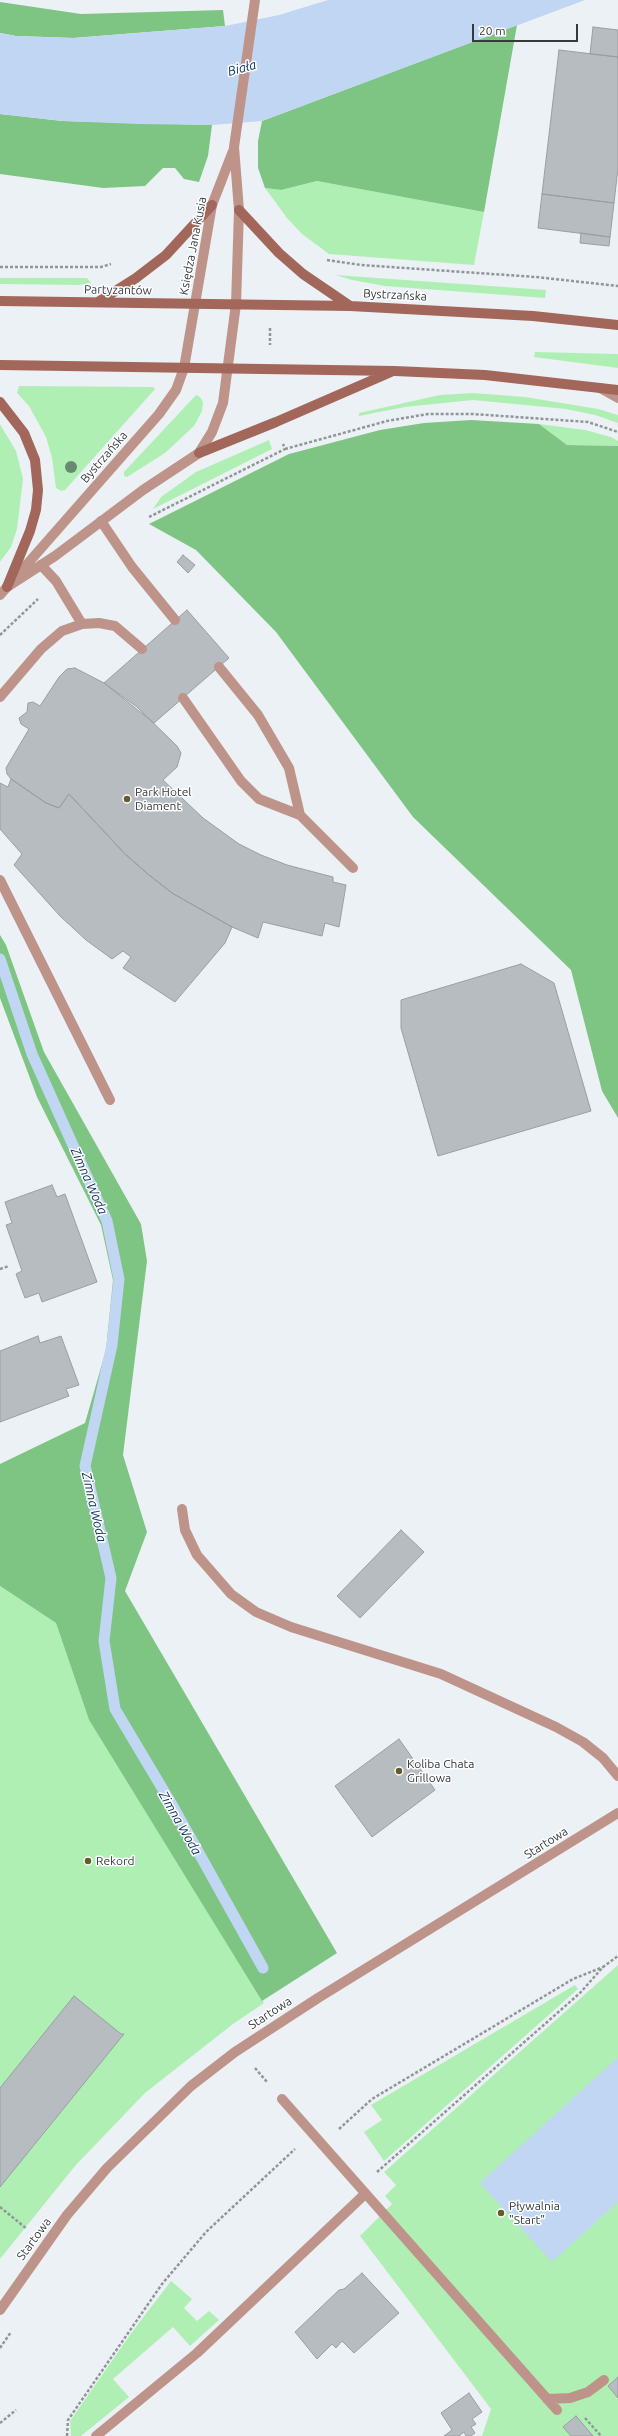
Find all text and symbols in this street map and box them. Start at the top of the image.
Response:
scale bar [474,16,580,42]
text: 20 m [479,24,506,37]
water label: Biała [226,57,258,79]
street label: Księdza Jana Kusia [176,196,210,296]
street label: Partyzantów [84,282,152,298]
street label: Bystrzańska [363,286,427,304]
street label: Bystrzańska [78,428,130,486]
place label: Park Hotel Diament [135,785,191,813]
marker: Park Hotel Diament [122,794,132,804]
water label: Zimna Woda [67,1145,111,1217]
water label: Zimna Woda [78,1470,110,1544]
place label: Koliba Chata Grillowa [407,1757,474,1785]
marker: Koliba Chata Grillowa [394,1766,404,1776]
water label: Zimna Woda [155,1788,205,1858]
street label: Startowa [521,1824,571,1862]
place label: Rekord [96,1854,134,1868]
marker: Rekord [83,1856,93,1866]
street label: Startowa [246,1994,294,2032]
place label: Pływalnia "Start" [509,2199,560,2227]
marker: Pływalnia "Start" [496,2208,506,2218]
street label: Startowa [14,2215,54,2263]

